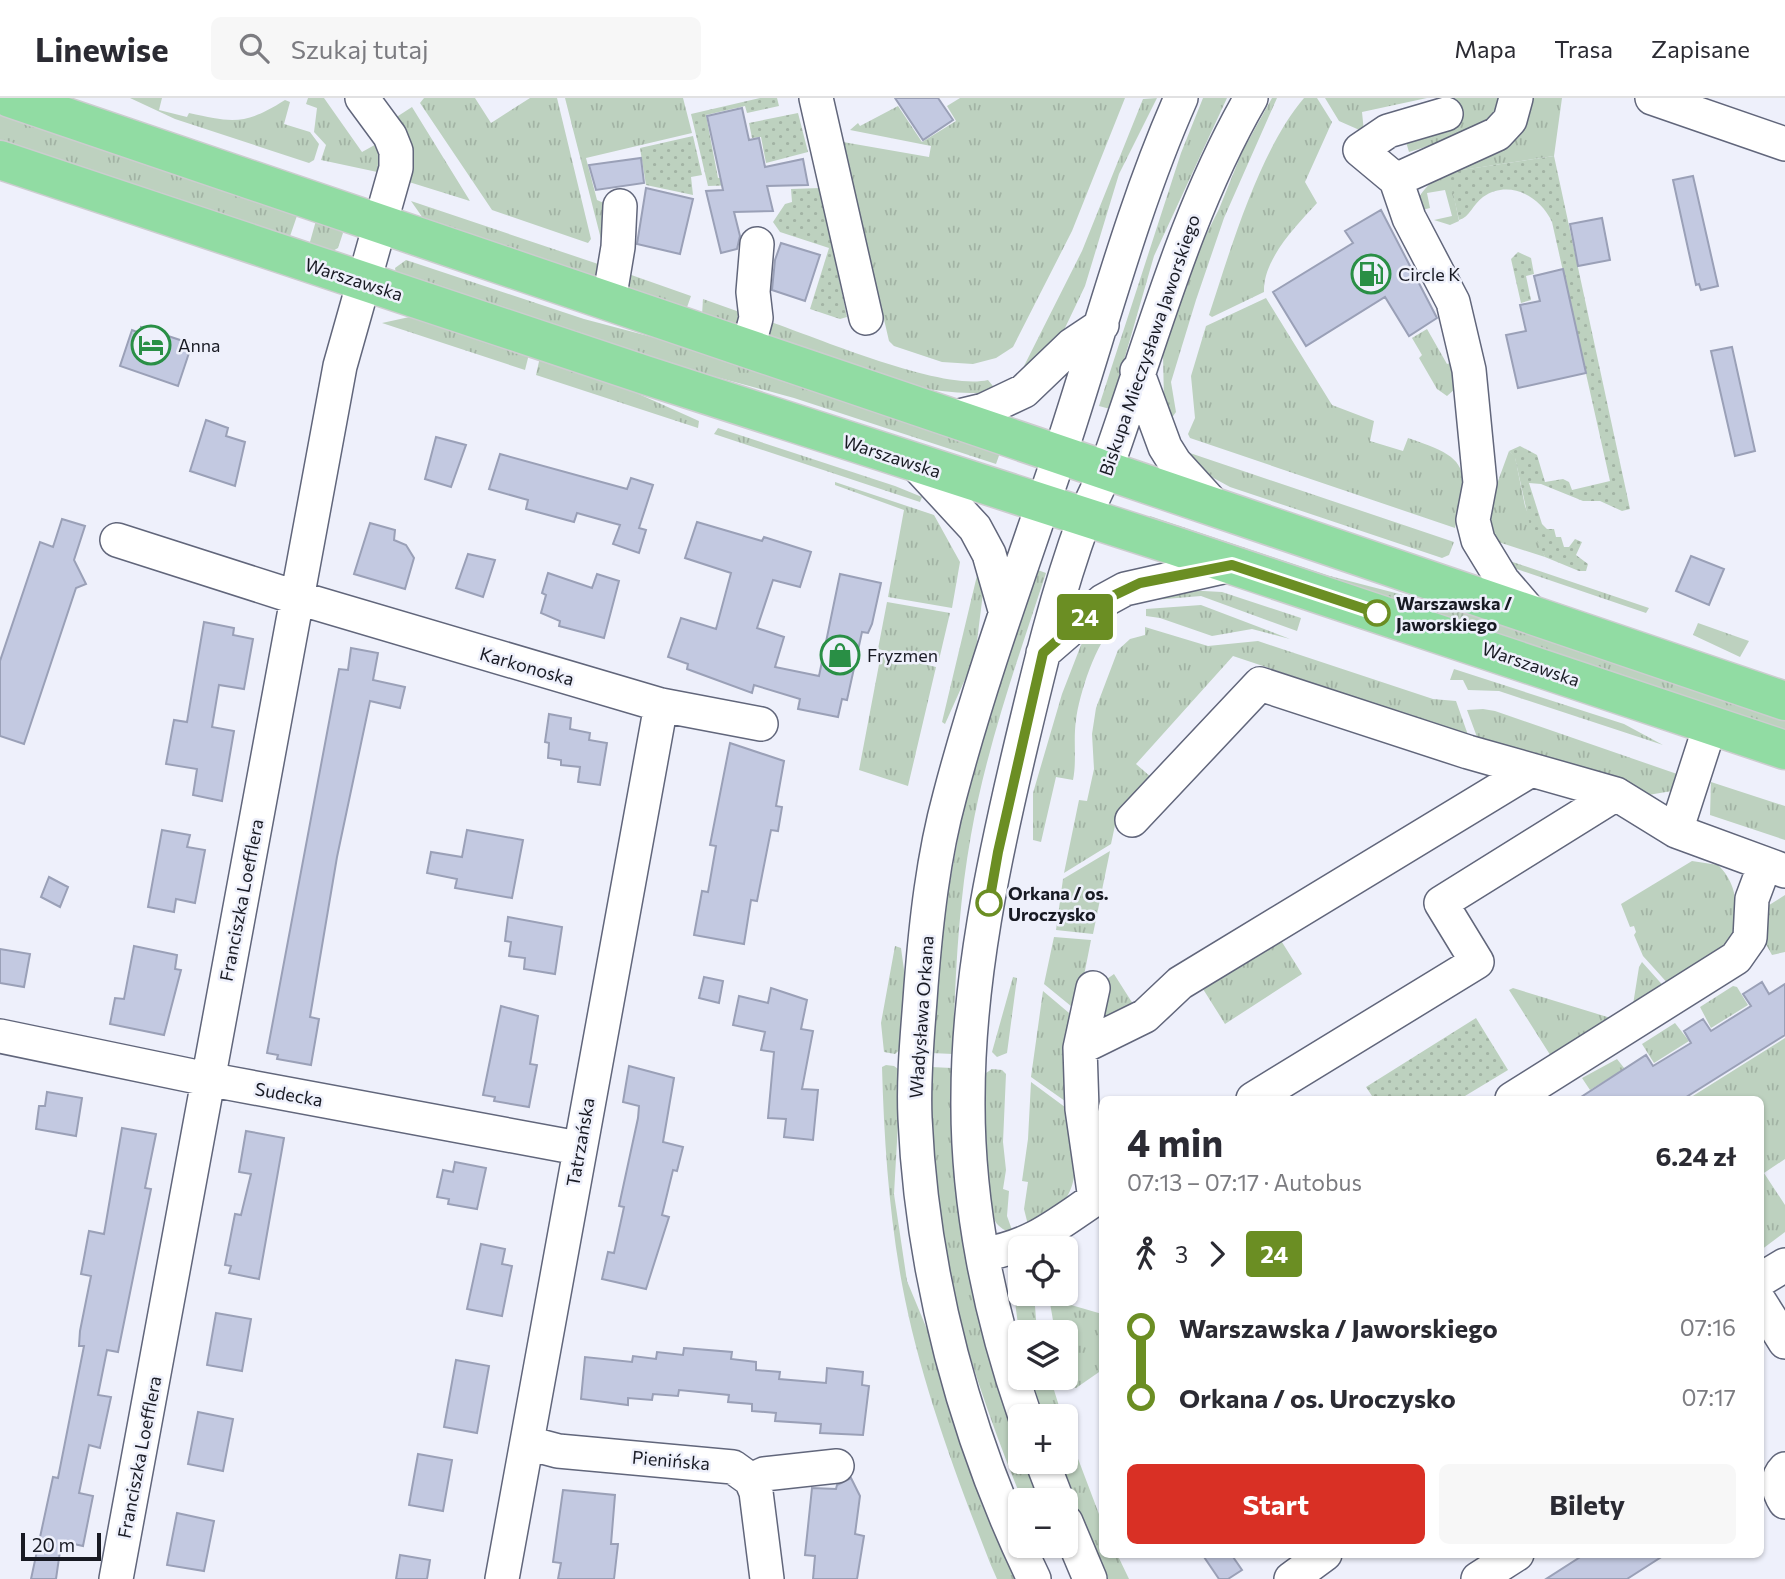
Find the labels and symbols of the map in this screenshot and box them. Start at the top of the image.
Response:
street label: Biskupa Mieczysława Jaworskiego [1094,212,1204,478]
street label: Warszawska [302,253,406,305]
fuel station icon: Circle K [1350,253,1392,295]
place label: Circle K [1398,263,1460,285]
hotel icon: Anna [130,324,172,366]
place label: Anna [178,334,220,356]
street label: Warszawska [840,430,944,482]
place label: Warszawska / Jaworskiego [1396,592,1512,635]
line badge: 24 [1054,594,1116,640]
marker: Warszawska / Jaworskiego [1364,600,1390,626]
shop icon: Fryzmen [819,634,861,676]
street label: Warszawska [1479,637,1583,691]
street label: Karkonoska [477,642,577,690]
place label: Fryzmen [867,644,938,666]
street label: Franciszka Loefflera [214,817,268,983]
place label: Orkana / os. Uroczysko [1008,882,1109,925]
marker: Orkana / os. Uroczysko [976,890,1002,916]
street label: Władysława Orkana [904,935,938,1099]
street label: Sudecka [253,1077,325,1111]
street label: Tatrzańska [561,1096,599,1188]
street label: Franciszka Loefflera [112,1374,166,1540]
street label: Pienińska [631,1446,711,1474]
scale bar [21,1530,102,1562]

